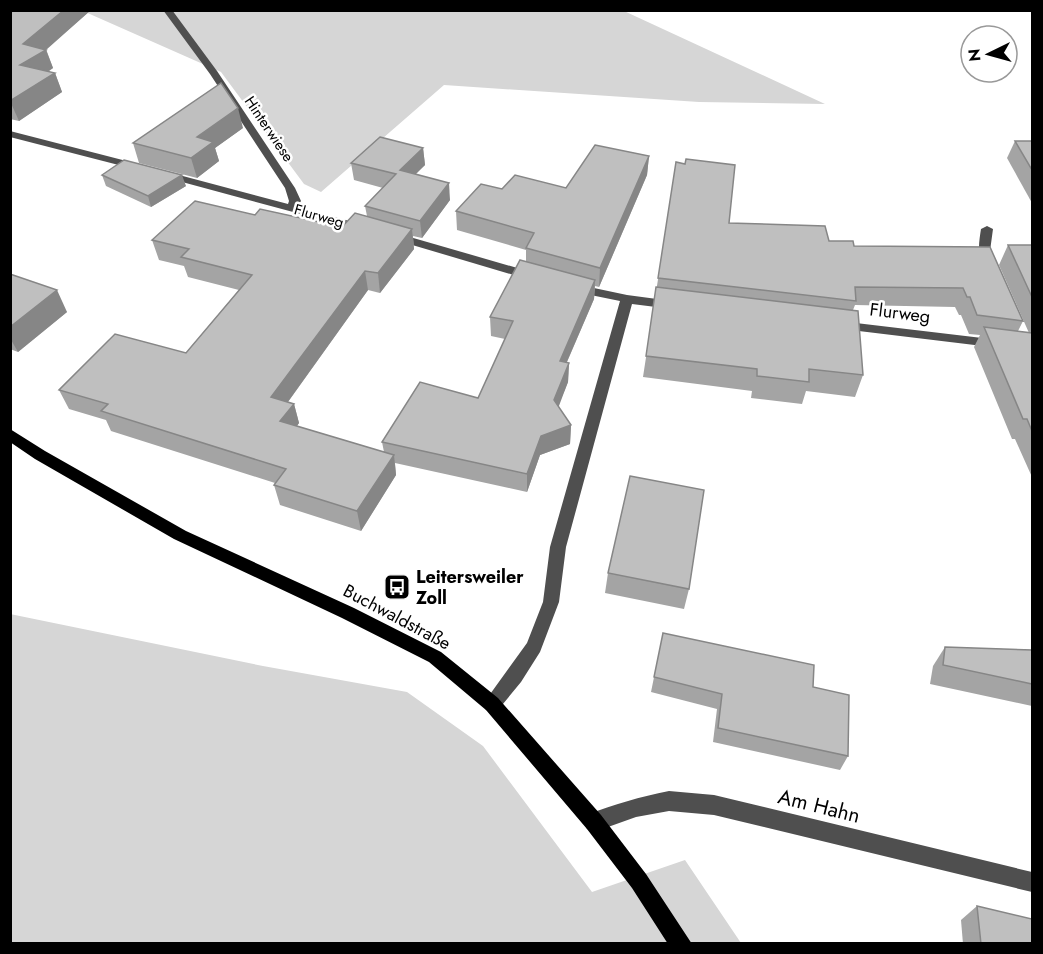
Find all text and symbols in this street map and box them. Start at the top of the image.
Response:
north arrow [959,24,1019,84]
text: N [963,48,987,63]
street label: Hinterwiese [239,92,299,166]
street label: Flurweg [292,198,346,234]
street label: Flurweg [868,296,932,330]
place label: Leitersweiler Zoll [416,564,524,611]
bus stop icon: Leitersweiler Zoll [382,572,412,602]
street label: Buchwaldstraße [339,578,455,656]
street label: Am Hahn [775,781,863,831]

